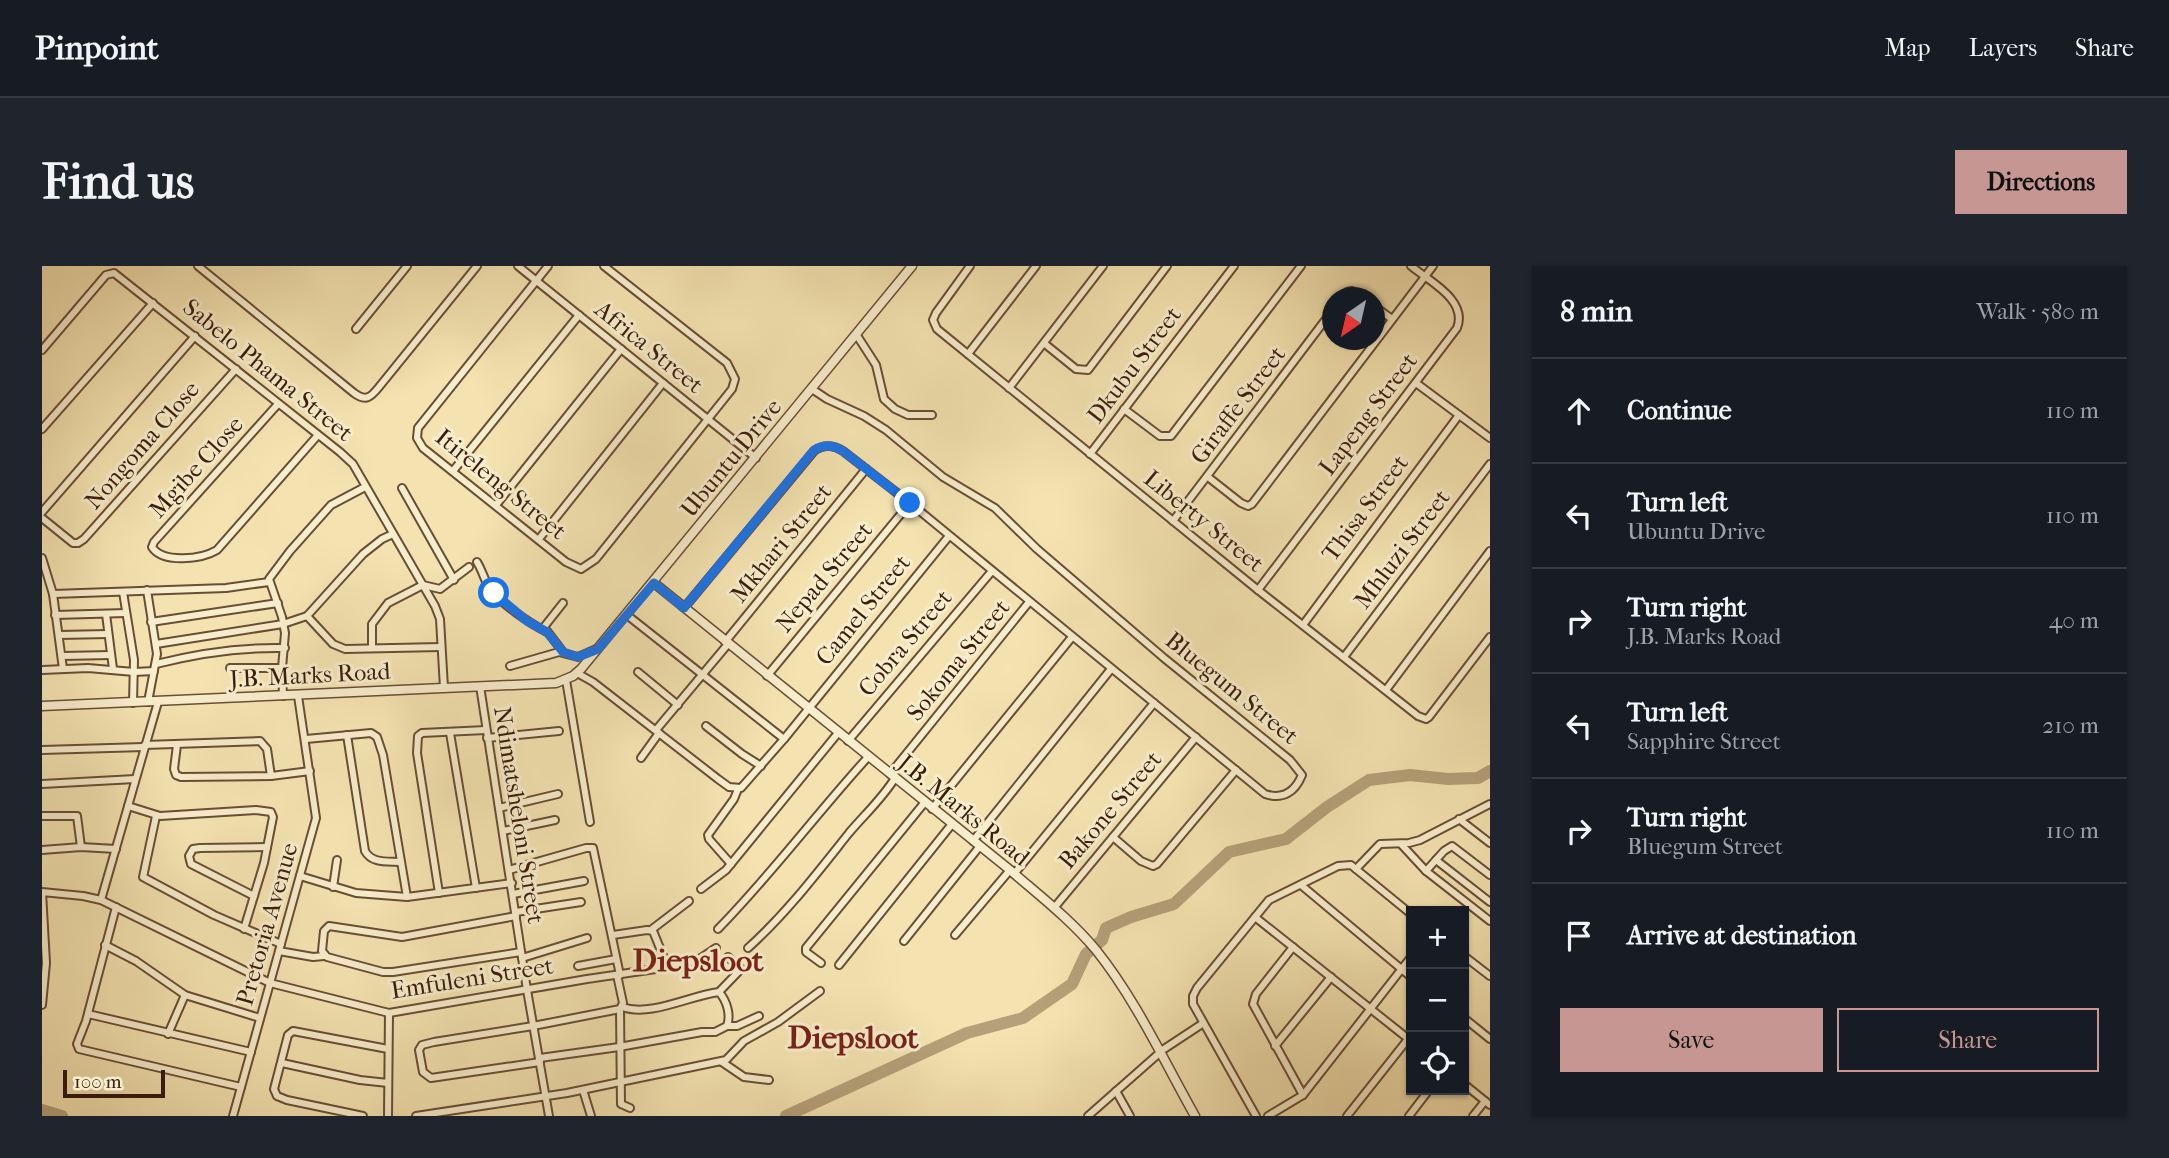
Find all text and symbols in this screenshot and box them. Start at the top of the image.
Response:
text: Pinpoint [35,29,159,68]
text: Map [1885,34,1931,62]
text: Layers [1969,34,2037,62]
text: Share [2075,34,2134,62]
button: Directions [1955,150,2127,214]
text: Find us [42,153,194,211]
north arrow [1322,287,1385,350]
street label: Sabelo Phama Street [178,293,359,447]
street label: Africa Street [589,294,709,399]
text: 8 min [1560,294,1633,329]
text: Walk · 580 m [1976,298,2099,325]
street label: Dkubu Street [1081,301,1187,429]
street label: Giraffe Street [1185,340,1292,469]
street label: Lapeng Street [1313,347,1423,481]
street label: Nongoma Close [79,375,205,515]
icon: ahead [1560,392,1598,430]
street label: Ubuntu Drive [675,393,787,523]
text: Continue [1627,395,1732,426]
text: 110 m [2046,397,2099,424]
street label: Mgibe Close [143,410,249,524]
street label: Itireleng Street [430,423,572,546]
street label: Thisa Street [1316,449,1414,567]
street label: Liberty Street [1138,464,1270,578]
street label: Mkhari Street [725,478,838,608]
street label: Mhluzi Street [1348,484,1456,614]
route end [894,487,925,518]
text: Turn left [1627,487,1728,518]
icon: left [1560,497,1598,535]
text: 110 m [2046,502,2099,529]
street label: Nepad Street [770,516,878,638]
text: Ubuntu Drive [1627,518,1765,545]
street label: Camel Street [810,549,916,671]
route start [478,577,509,608]
street label: Cobra Street [852,584,958,702]
text: Turn right [1627,592,1747,623]
street label: Sokoma Street [901,593,1016,726]
icon: right [1560,602,1598,640]
text: 40 m [2049,607,2099,634]
text: J.B. Marks Road [1627,623,1781,650]
street label: Bluegum Street [1160,626,1304,750]
street label: J.B. Marks Road [227,657,392,693]
text: Turn left [1627,697,1728,728]
street label: Ndimatsheloni Street [488,704,550,926]
icon: left [1560,707,1598,745]
text: 210 m [2042,712,2099,739]
text: Sapphire Street [1627,728,1781,755]
street label: Bakone Street [1053,745,1168,874]
street label: J.B. Marks Road [891,747,1036,872]
text: Turn right [1627,802,1747,833]
icon: right [1560,812,1598,850]
text: 110 m [2046,817,2099,844]
text: Bluegum Street [1627,833,1783,860]
street label: Pretoria Avenue [230,839,304,1009]
map controls [1406,906,1469,1095]
button: + [1406,906,1469,969]
icon: arrive [1560,917,1598,955]
text: Arrive at destination [1627,920,1857,951]
district label: Diepsloot [633,942,764,979]
street label: Emfuleni Street [389,951,556,1005]
button: − [1406,969,1469,1032]
button: Save [1560,1008,1823,1072]
button: Share [1837,1008,2099,1072]
district label: Diepsloot [788,1019,919,1056]
button: locate [1406,1032,1469,1095]
scale bar [63,1067,164,1099]
text: 100 m [74,1071,122,1093]

